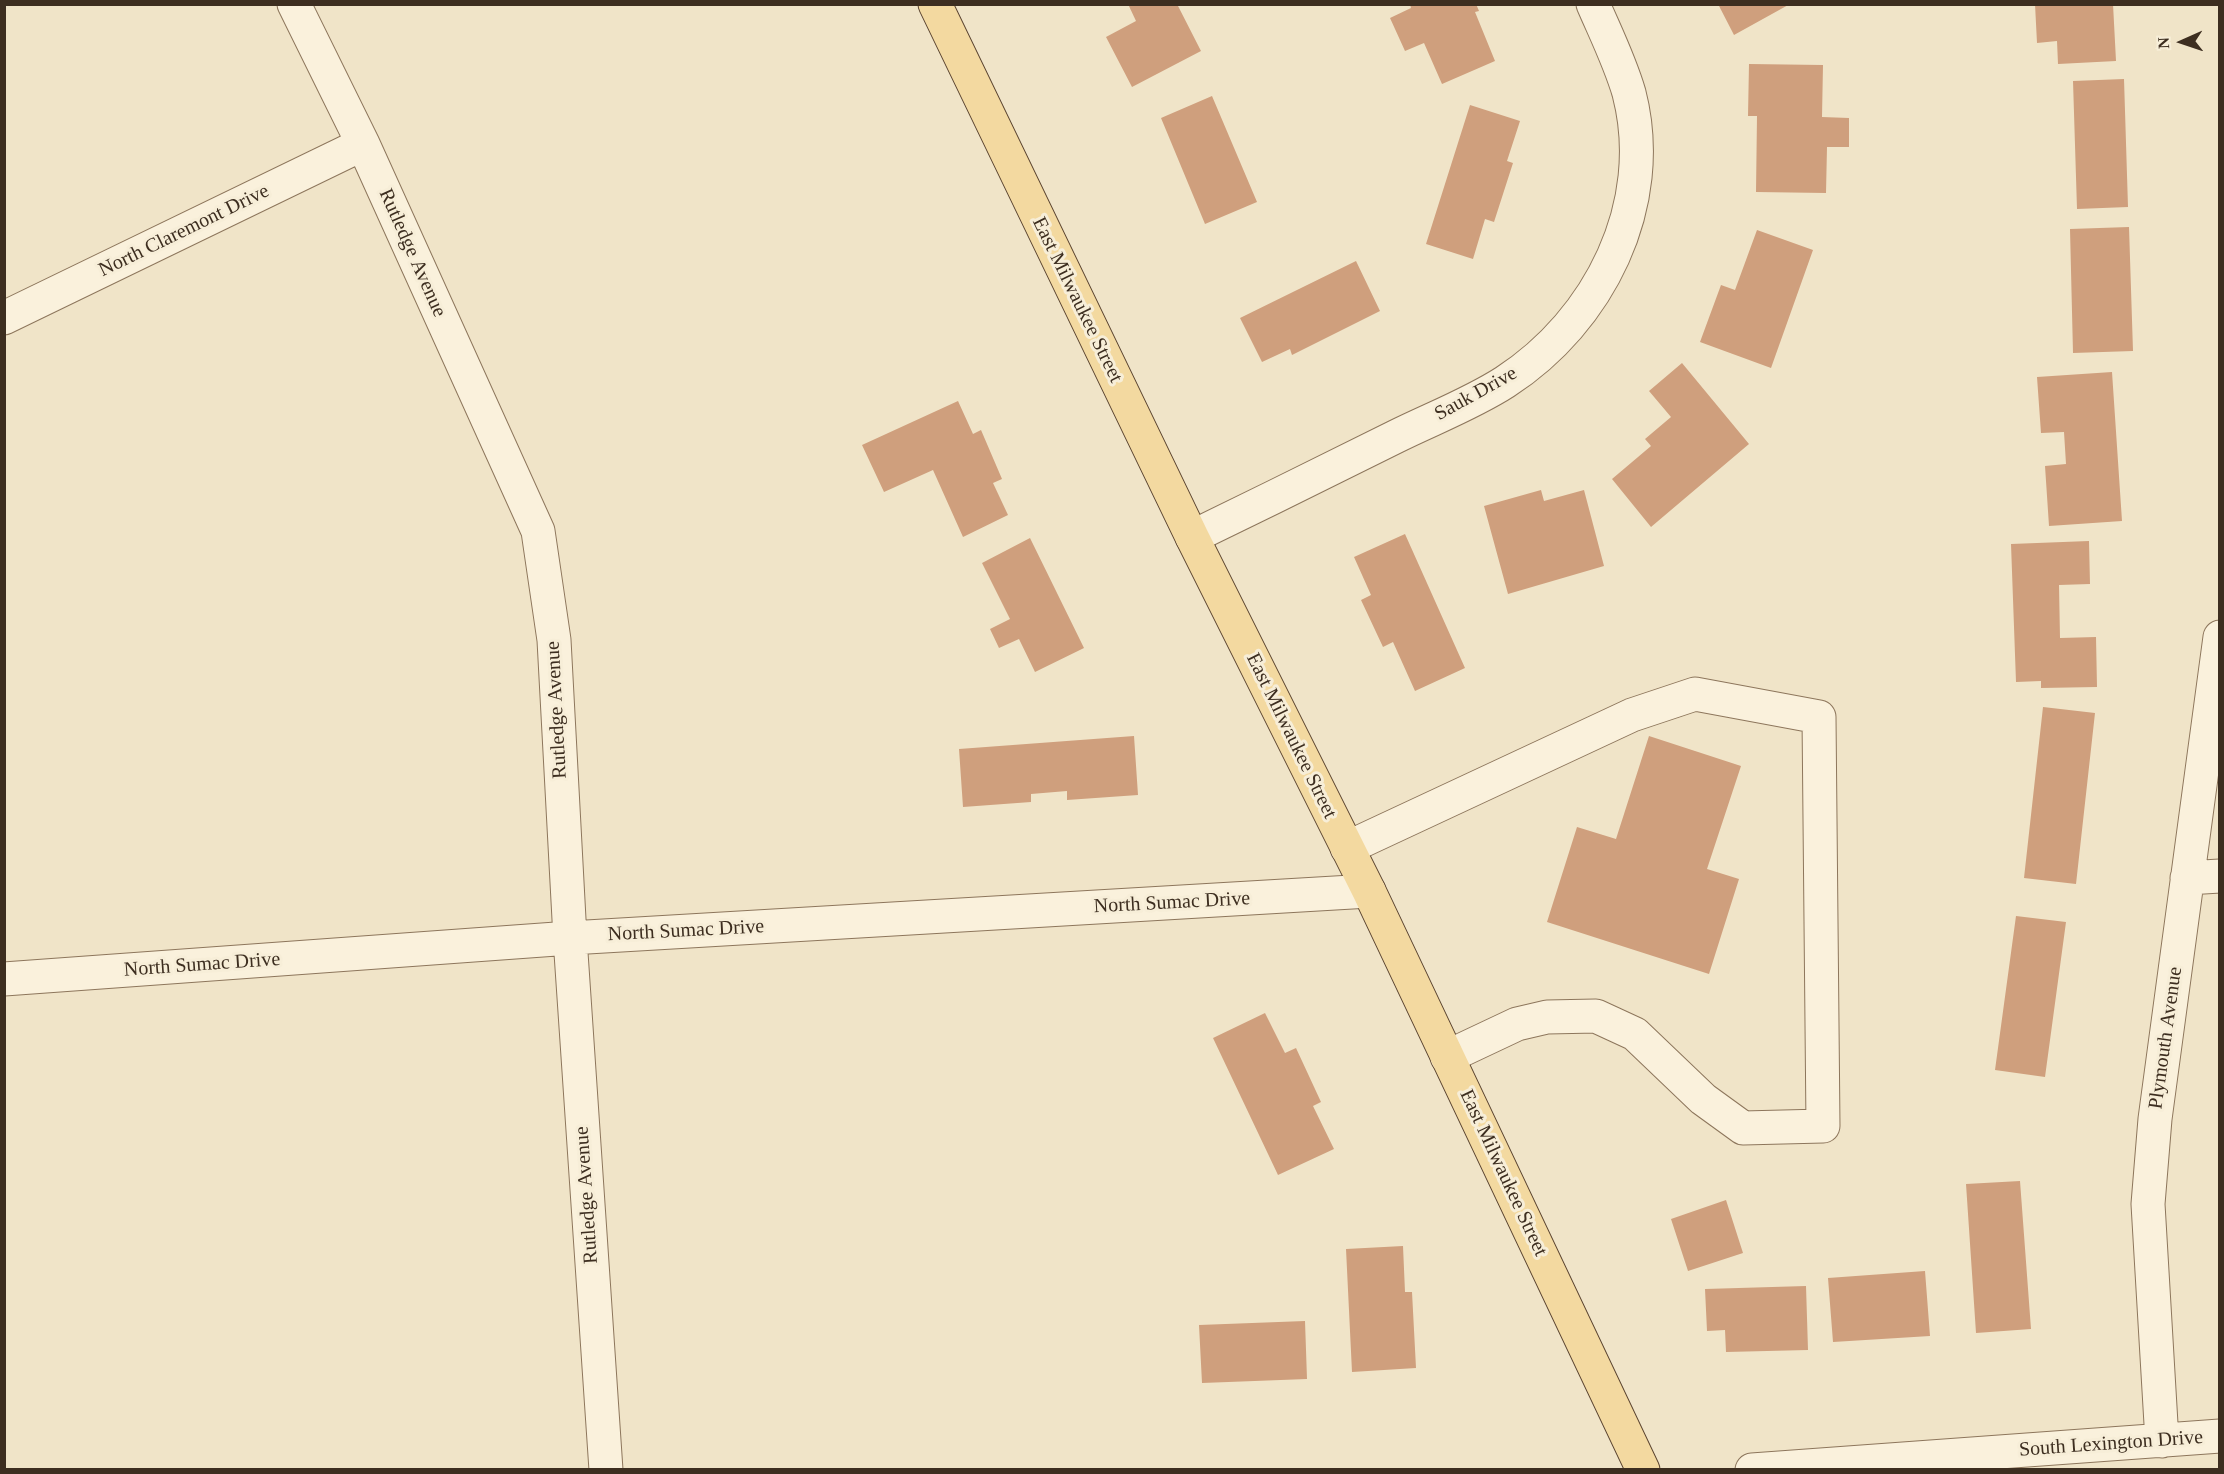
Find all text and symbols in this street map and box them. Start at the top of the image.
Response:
north arrow [2152,12,2212,72]
text: N [2155,37,2172,49]
street label: North Claremont Drive [95,179,273,283]
street label: Rutledge Avenue [373,185,451,321]
street label: East Milwaukee Street [1027,213,1127,387]
street label: Sauk Drive [1431,362,1521,426]
street label: Rutledge Avenue [541,641,573,779]
street label: East Milwaukee Street [1241,649,1341,823]
street label: North Sumac Drive [1093,887,1251,919]
street label: North Sumac Drive [607,915,765,947]
street label: North Sumac Drive [123,948,281,982]
street label: Plymouth Avenue [2144,965,2188,1111]
street label: East Milwaukee Street [1454,1086,1552,1260]
street label: Rutledge Avenue [570,1125,604,1265]
street label: South Lexington Drive [2018,1426,2204,1462]

